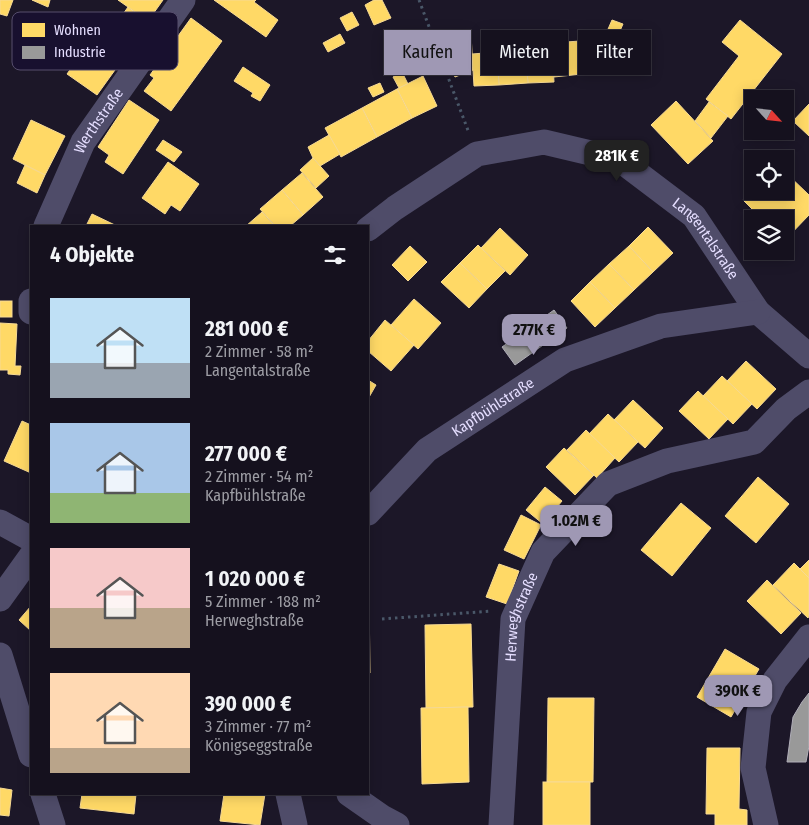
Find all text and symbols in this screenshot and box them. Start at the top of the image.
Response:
legend [12,12,178,70]
text: Wohnen [54,22,101,39]
chip: Kaufen [384,30,471,75]
chip: Mieten [481,30,568,75]
chip: Filter [578,30,651,75]
text: Industrie [54,44,106,61]
street label: Werthstraße [70,85,127,156]
north arrow [744,90,794,140]
map controls [744,90,794,260]
pin: 281K € [576,140,658,182]
text: 281K € [595,146,639,165]
button: locate [744,150,794,200]
street label: Langentalstraße [669,194,743,283]
button: layers [744,210,794,260]
icon: filters [321,241,349,269]
text: 4 Objekte [50,242,134,268]
pin: 277K € [493,314,575,356]
text: 281 000 € [205,316,289,342]
icon: home [90,318,150,378]
text: 277K € [513,320,555,339]
text: 2 Zimmer · 58 m² [205,342,314,361]
text: Langentalstraße [205,361,310,380]
street label: Kapfbühlstraße [448,374,537,440]
text: 277 000 € [205,441,287,467]
icon: home [90,443,150,503]
text: 2 Zimmer · 54 m² [205,467,313,486]
text: Kapfbühlstraße [205,486,306,505]
pin: 1.02M € [530,504,622,547]
text: 1.02M € [551,511,601,530]
text: 1 020 000 € [205,566,305,592]
icon: home [90,568,150,628]
street label: Herweghstraße [502,570,542,662]
text: 5 Zimmer · 188 m² [205,592,321,611]
text: Herweghstraße [205,611,304,630]
pin: 390K € [697,674,779,717]
text: 390K € [715,681,761,700]
text: 390 000 € [205,691,291,717]
icon: home [90,693,150,753]
text: 3 Zimmer · 77 m² [205,717,311,736]
text: Königseggstraße [205,736,313,755]

